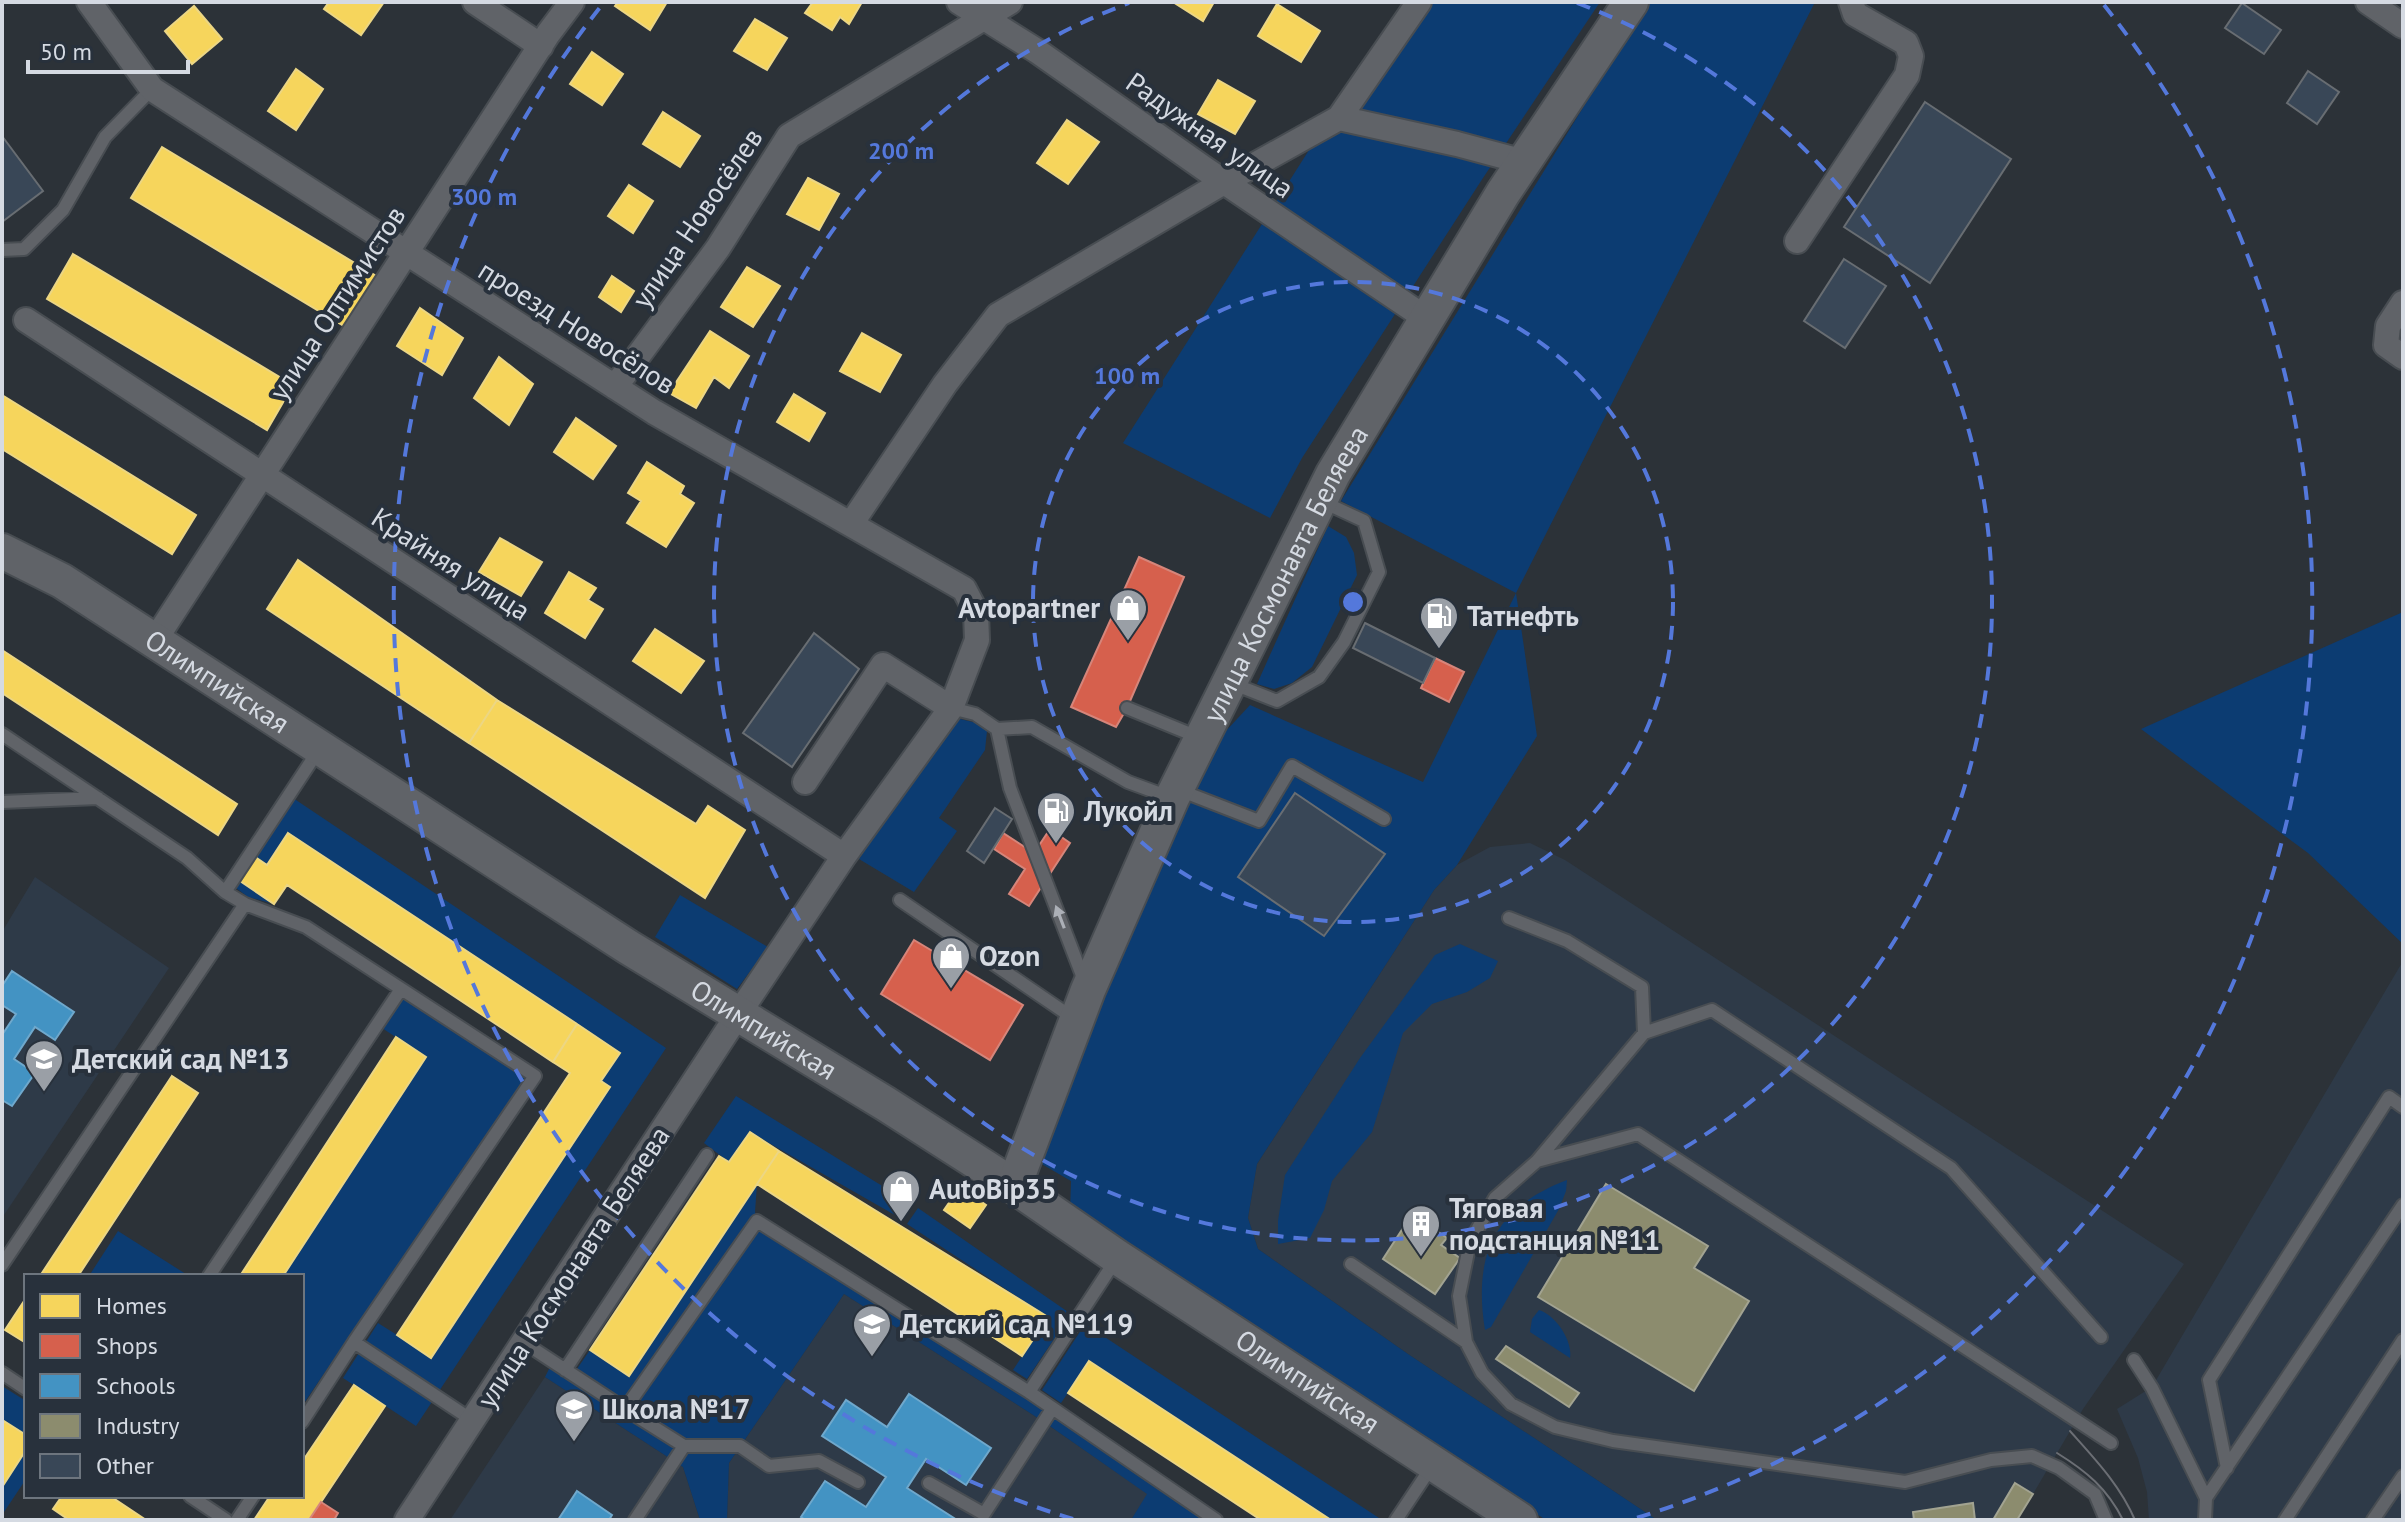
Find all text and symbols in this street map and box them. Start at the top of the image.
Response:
scale bar [28,24,188,74]
text: 50 m [40,36,92,67]
street label: Радужная улица [1119,63,1301,206]
street label: улица Новосёлев [623,121,770,315]
text: 200 m [868,135,934,166]
text: 300 m [451,181,517,212]
street label: улица Оптимистов [260,199,413,407]
street label: проезд Новосёлов [472,251,683,402]
text: 100 m [1094,360,1160,391]
street label: улица Космонавта Беляева [1193,418,1376,729]
street label: Крайняя улица [365,499,538,629]
shop icon: Avtopartner [1107,587,1149,642]
centre of rings [1339,588,1367,616]
place label: Avtopartner [958,589,1100,626]
fuel station icon: Татнефть [1418,595,1460,650]
place label: Татнефть [1467,597,1579,634]
street label: Олимпийская [138,621,297,741]
fuel station icon: Лукойл [1035,790,1077,845]
place label: Лукойл [1083,792,1173,829]
one-way arrow [1053,905,1066,929]
shop icon: Ozon [930,935,972,990]
place label: Ozon [979,937,1040,974]
street label: Олимпийская [684,971,844,1088]
school or university icon: Детский сад №13 [23,1038,65,1093]
place label: Детский сад №13 [72,1040,290,1077]
street label: улица Космонавта Беляева [468,1119,678,1415]
shop icon: AutoBip35 [880,1168,922,1223]
place label: AutoBip35 [929,1170,1057,1207]
place label: Тяговая подстанция №11 [1449,1189,1660,1258]
building icon: Тяговая подстанция №11 [1400,1203,1442,1258]
legend [24,1274,304,1498]
text: Homes [96,1290,167,1321]
school or university icon: Детский сад №119 [851,1303,893,1358]
place label: Детский сад №119 [900,1305,1133,1342]
street label: Олимпийская [1229,1321,1387,1442]
text: Shops [96,1330,158,1361]
text: Schools [96,1370,176,1401]
school or university icon: Школа №17 [553,1388,595,1443]
place label: Школа №17 [602,1390,750,1427]
text: Industry [96,1410,180,1441]
text: Other [96,1450,154,1481]

